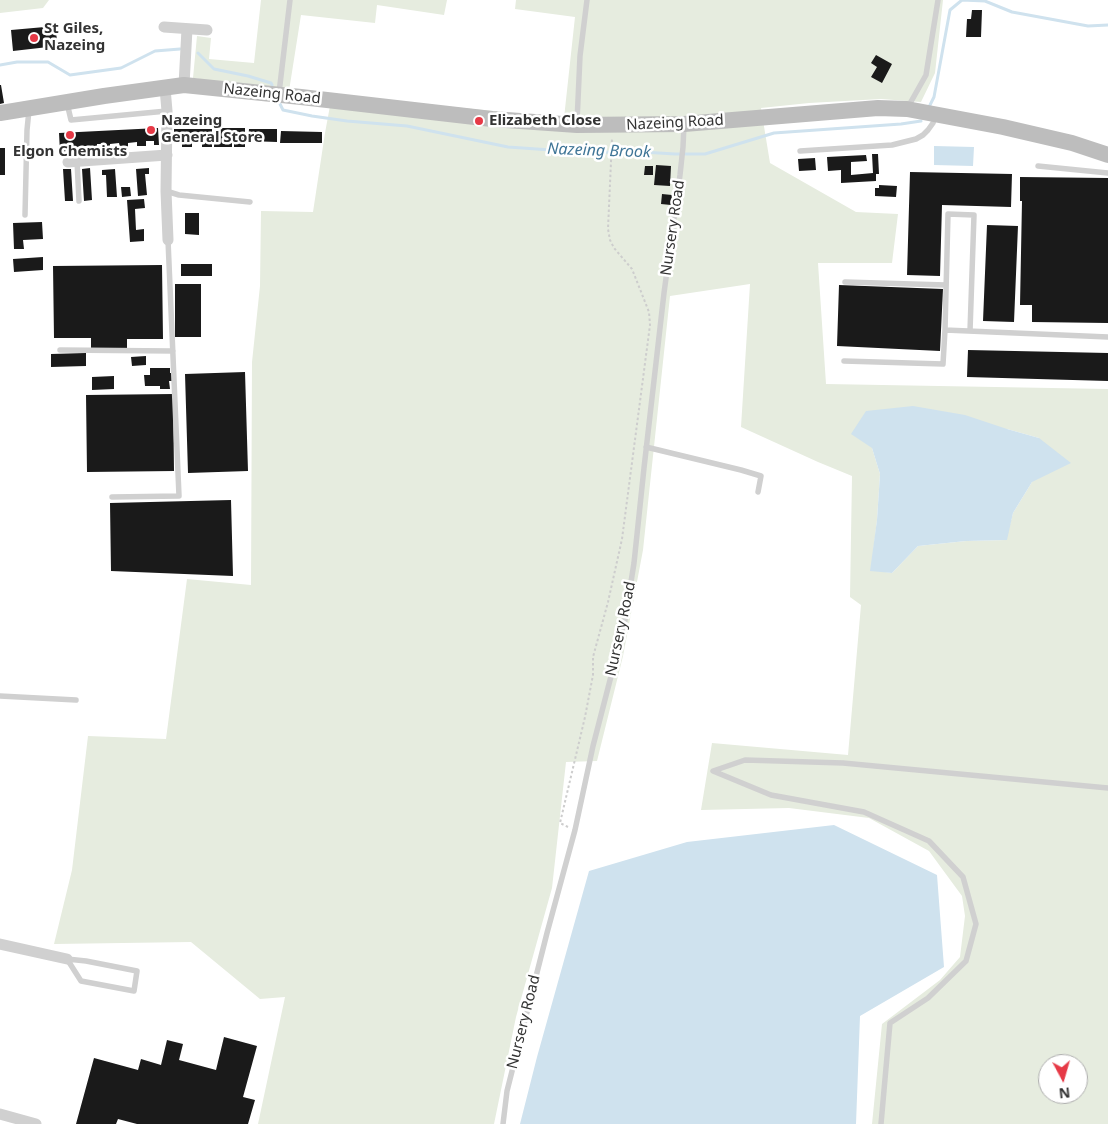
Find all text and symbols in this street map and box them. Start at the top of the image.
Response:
place label: St Giles, Nazeing [44,20,105,55]
marker: St Giles, Nazeing [28,32,40,44]
street label: Nazeing Road [223,80,321,108]
street label: Nazeing Road [626,111,724,135]
place label: Nazeing General Store [161,112,263,147]
place label: Elizabeth Close [489,112,601,130]
marker: Elizabeth Close [473,115,485,127]
marker: Nazeing General Store [145,124,157,136]
marker: Elgon Chemists [64,129,76,141]
water label: Nazeing Brook [547,140,651,162]
place label: Elgon Chemists [13,143,127,161]
street label: Nursery Road [657,179,689,277]
street label: Nursery Road [602,580,640,678]
street label: Nursery Road [504,973,544,1071]
north arrow [1038,1054,1088,1104]
text: N [1058,1083,1071,1103]

